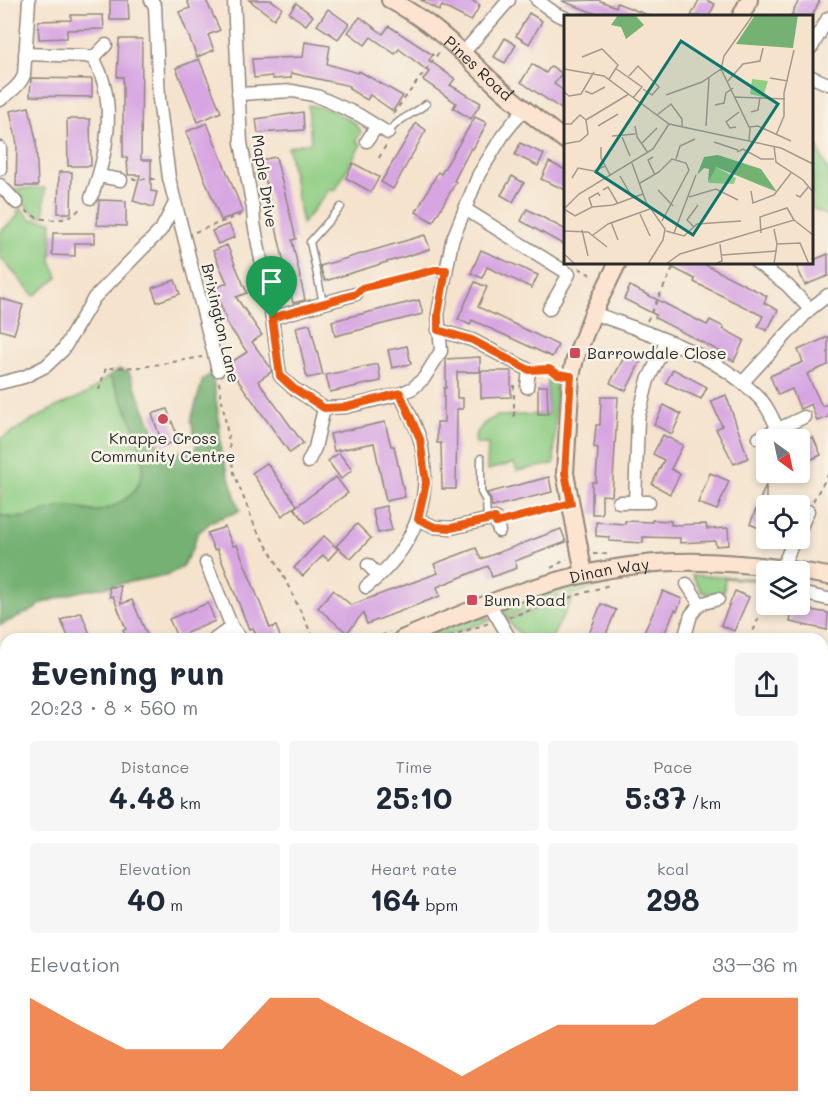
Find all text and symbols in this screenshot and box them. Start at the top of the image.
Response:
inset map [564,15,813,264]
street label: Pines Road [440,31,517,105]
street label: Maple Drive [248,133,283,229]
pin [246,256,297,318]
street label: Brixington Lane [198,261,245,385]
icon: arrive [255,265,288,298]
place label: Barrowdale Close [587,342,727,363]
marker: Barrowdale Close [568,346,582,360]
marker: Knappe Cross Community Centre [156,412,170,426]
place label: Knappe Cross Community Centre [91,427,235,466]
north arrow [756,429,810,483]
map controls [756,429,810,615]
button: locate [756,495,810,549]
street label: Dinan Way [567,553,650,587]
button: layers [756,561,810,615]
place label: Bunn Road [484,589,565,610]
marker: Bunn Road [465,593,479,607]
text: Evening run [30,650,224,693]
button: share [735,653,798,716]
text: 20:23 · 8 × 560 m [30,694,198,720]
text: Distance [121,756,189,777]
text: Time [396,756,432,777]
text: Pace [653,756,693,777]
text: 4.48 [109,777,175,817]
text: 25:10 [376,777,452,817]
text: 5:37 [625,777,686,817]
text: km [175,792,201,813]
text: /km [686,792,721,813]
text: Elevation [119,858,191,879]
text: Heart rate [371,858,457,879]
text: kcal [657,858,689,879]
text: 40 [127,879,165,919]
text: 164 [370,879,420,919]
text: 298 [646,879,700,919]
text: m [165,894,183,915]
text: bpm [420,894,458,915]
text: Elevation [30,951,120,977]
text: 33–36 m [712,951,798,977]

